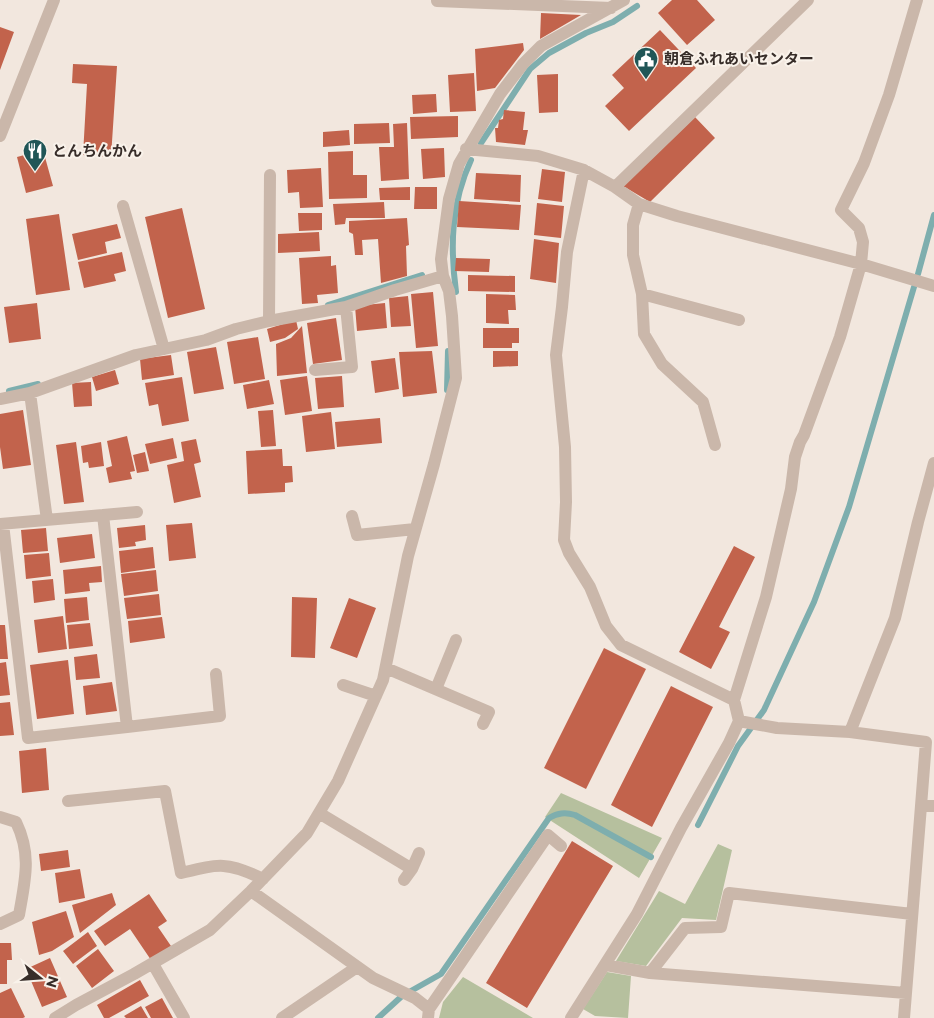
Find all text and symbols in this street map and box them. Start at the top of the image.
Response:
public building icon: 朝倉ふれあいセンター [633,46,659,80]
place label: 朝倉ふれあいセンター [664,49,814,68]
restaurant icon: とんちんかん [22,138,48,172]
place label: とんちんかん [52,141,142,160]
north arrow [15,953,65,1003]
text: N [42,974,63,990]

